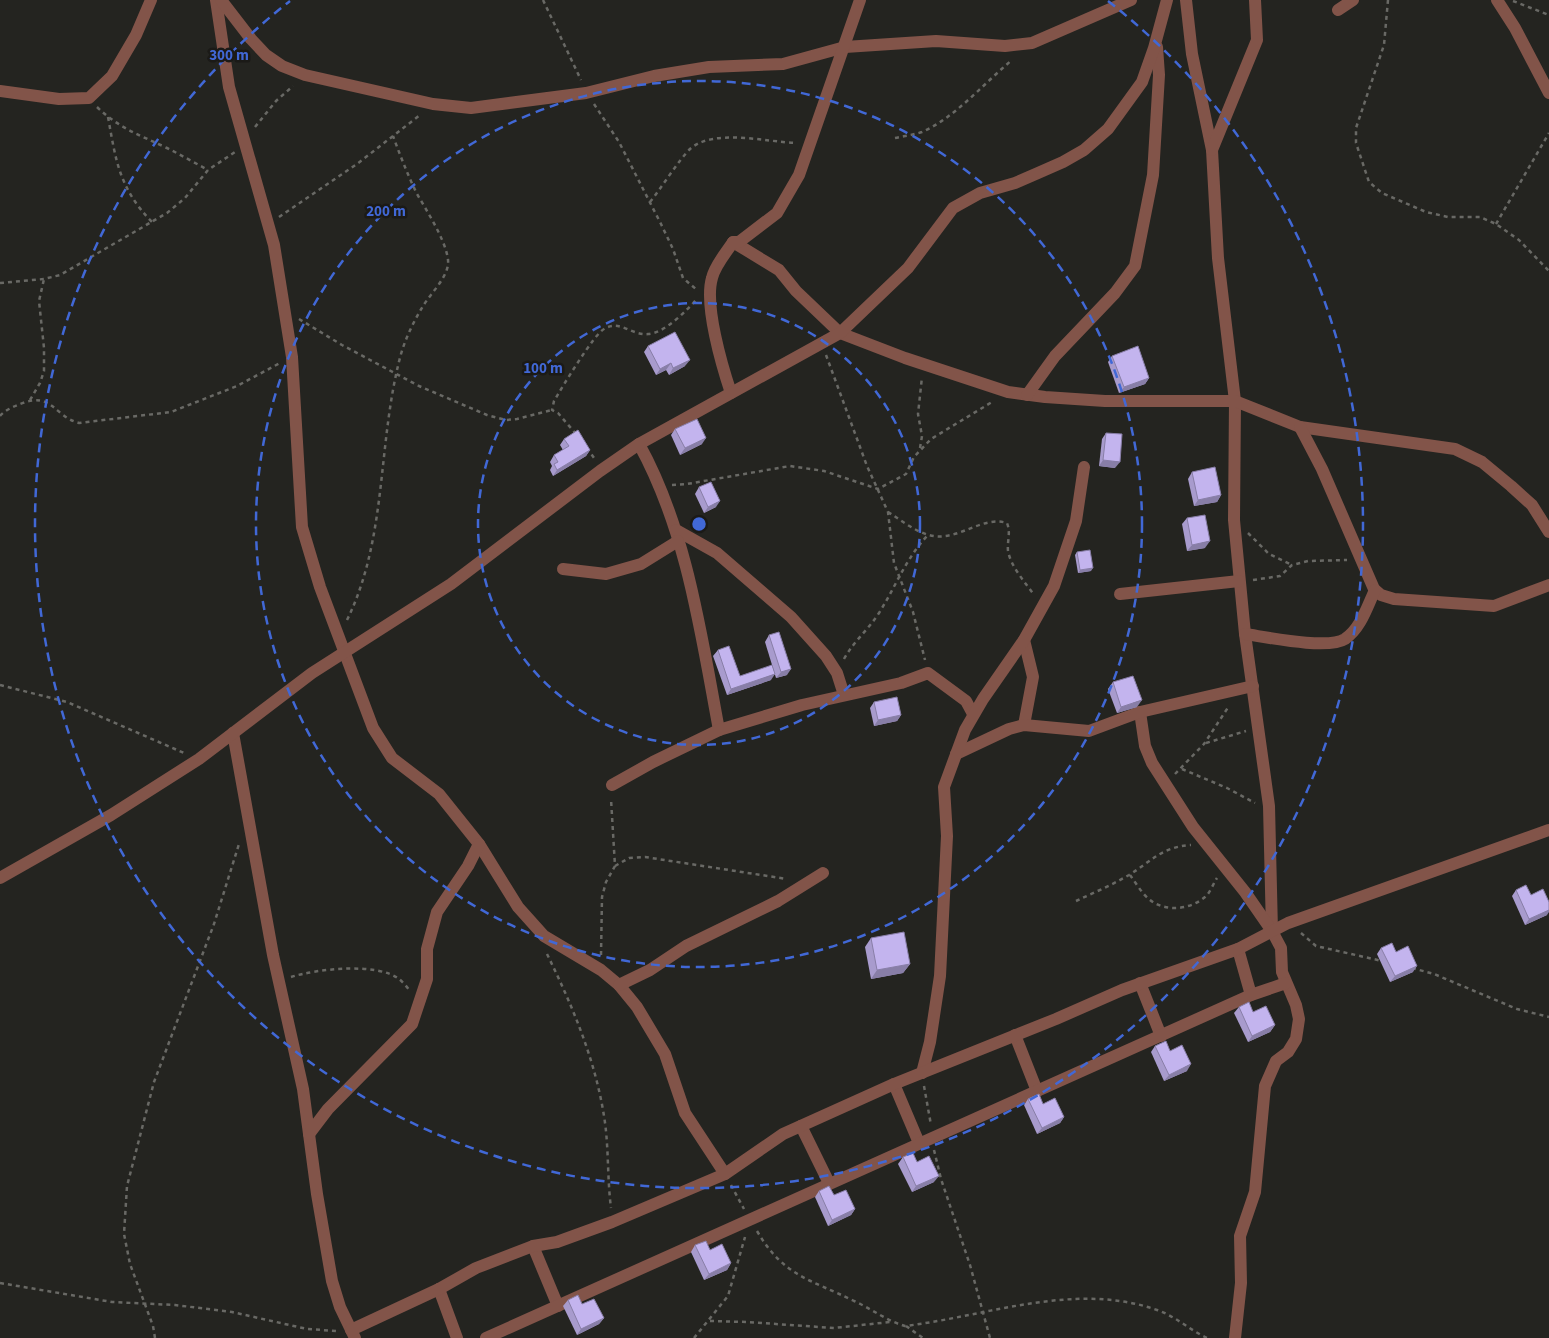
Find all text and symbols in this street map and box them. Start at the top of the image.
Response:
text: 300 m [209,45,249,66]
text: 200 m [366,201,406,222]
text: 100 m [523,358,563,379]
centre of rings [690,515,708,533]

